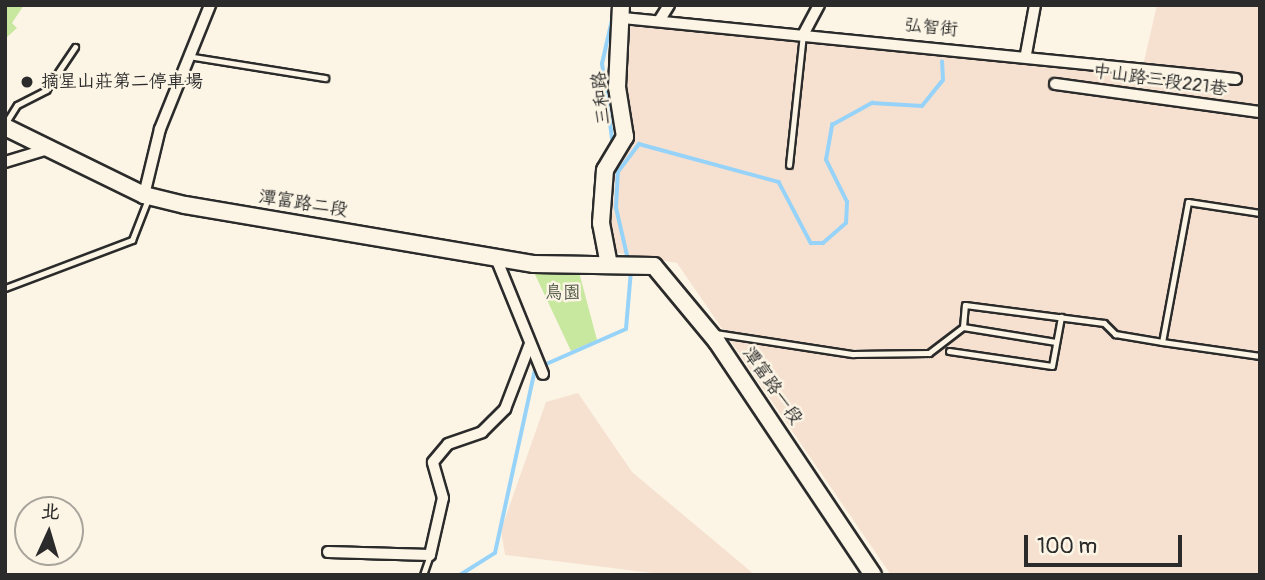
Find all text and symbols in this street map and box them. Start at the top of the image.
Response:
street label: 弘智街 [903,15,959,41]
street label: 中山路三段221巷 [1092,61,1228,101]
street label: 三和路 [588,70,616,126]
place label: 摘星山莊第二停車場 [41,71,203,93]
marker: 摘星山莊第二停車場 [19,74,35,90]
street label: 潭富路二段 [257,186,349,222]
park label: 鳥園 [545,282,581,304]
street label: 潭富路一段 [737,343,807,429]
north arrow [14,496,84,566]
text: 北 [40,499,61,525]
scale bar [1027,520,1184,564]
text: 100 m [1037,533,1097,560]

